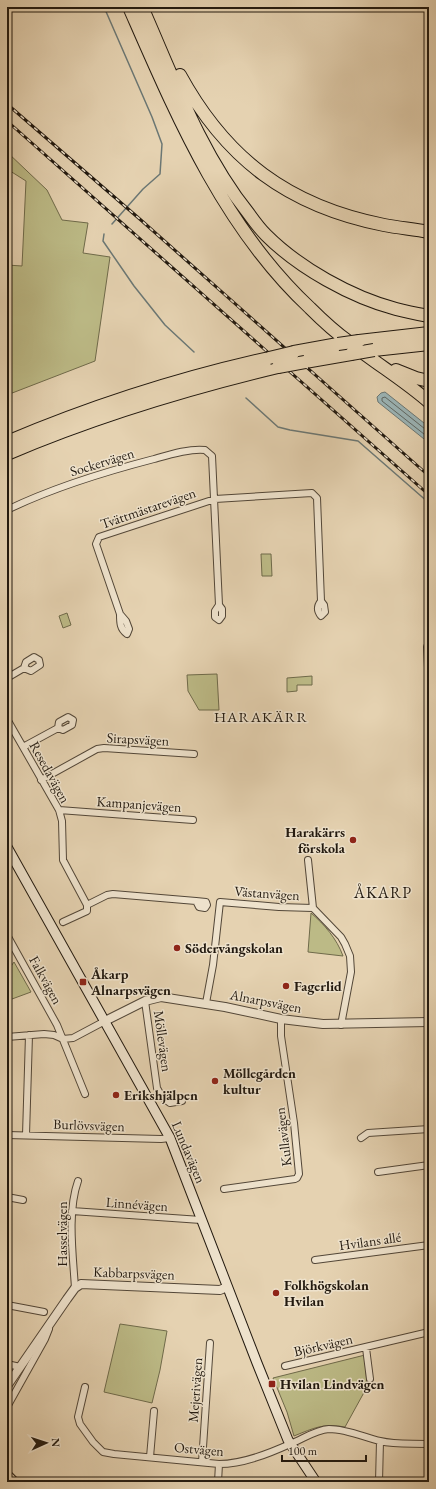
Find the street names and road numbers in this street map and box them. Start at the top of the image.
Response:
street label: Sockervägen [68,444,137,480]
street label: Tvättmästarevägen [98,483,199,533]
street label: Sirapsvägen [106,728,170,750]
street label: Resedavägen [26,738,75,807]
street label: Kampanjevägen [96,792,183,816]
street label: Västanvägen [234,882,301,904]
street label: Falkvägen [25,953,67,1008]
street label: Alnarpsvägen [227,985,304,1017]
street label: Möllevägen [150,1009,176,1073]
street label: Kullavägen [270,1106,296,1168]
street label: Burlövsvägen [53,1115,126,1135]
street label: Lundavägen [168,1118,210,1186]
street label: Linnévägen [105,1193,169,1215]
street label: Hasselvägen [53,1201,71,1267]
street label: Hvilans allé [338,1228,403,1254]
street label: Kabbarpsvägen [93,1263,176,1283]
street label: Björkvägen [292,1329,355,1361]
street label: Mejerivägen [184,1356,206,1423]
street label: Ostvägen [173,1438,225,1460]

